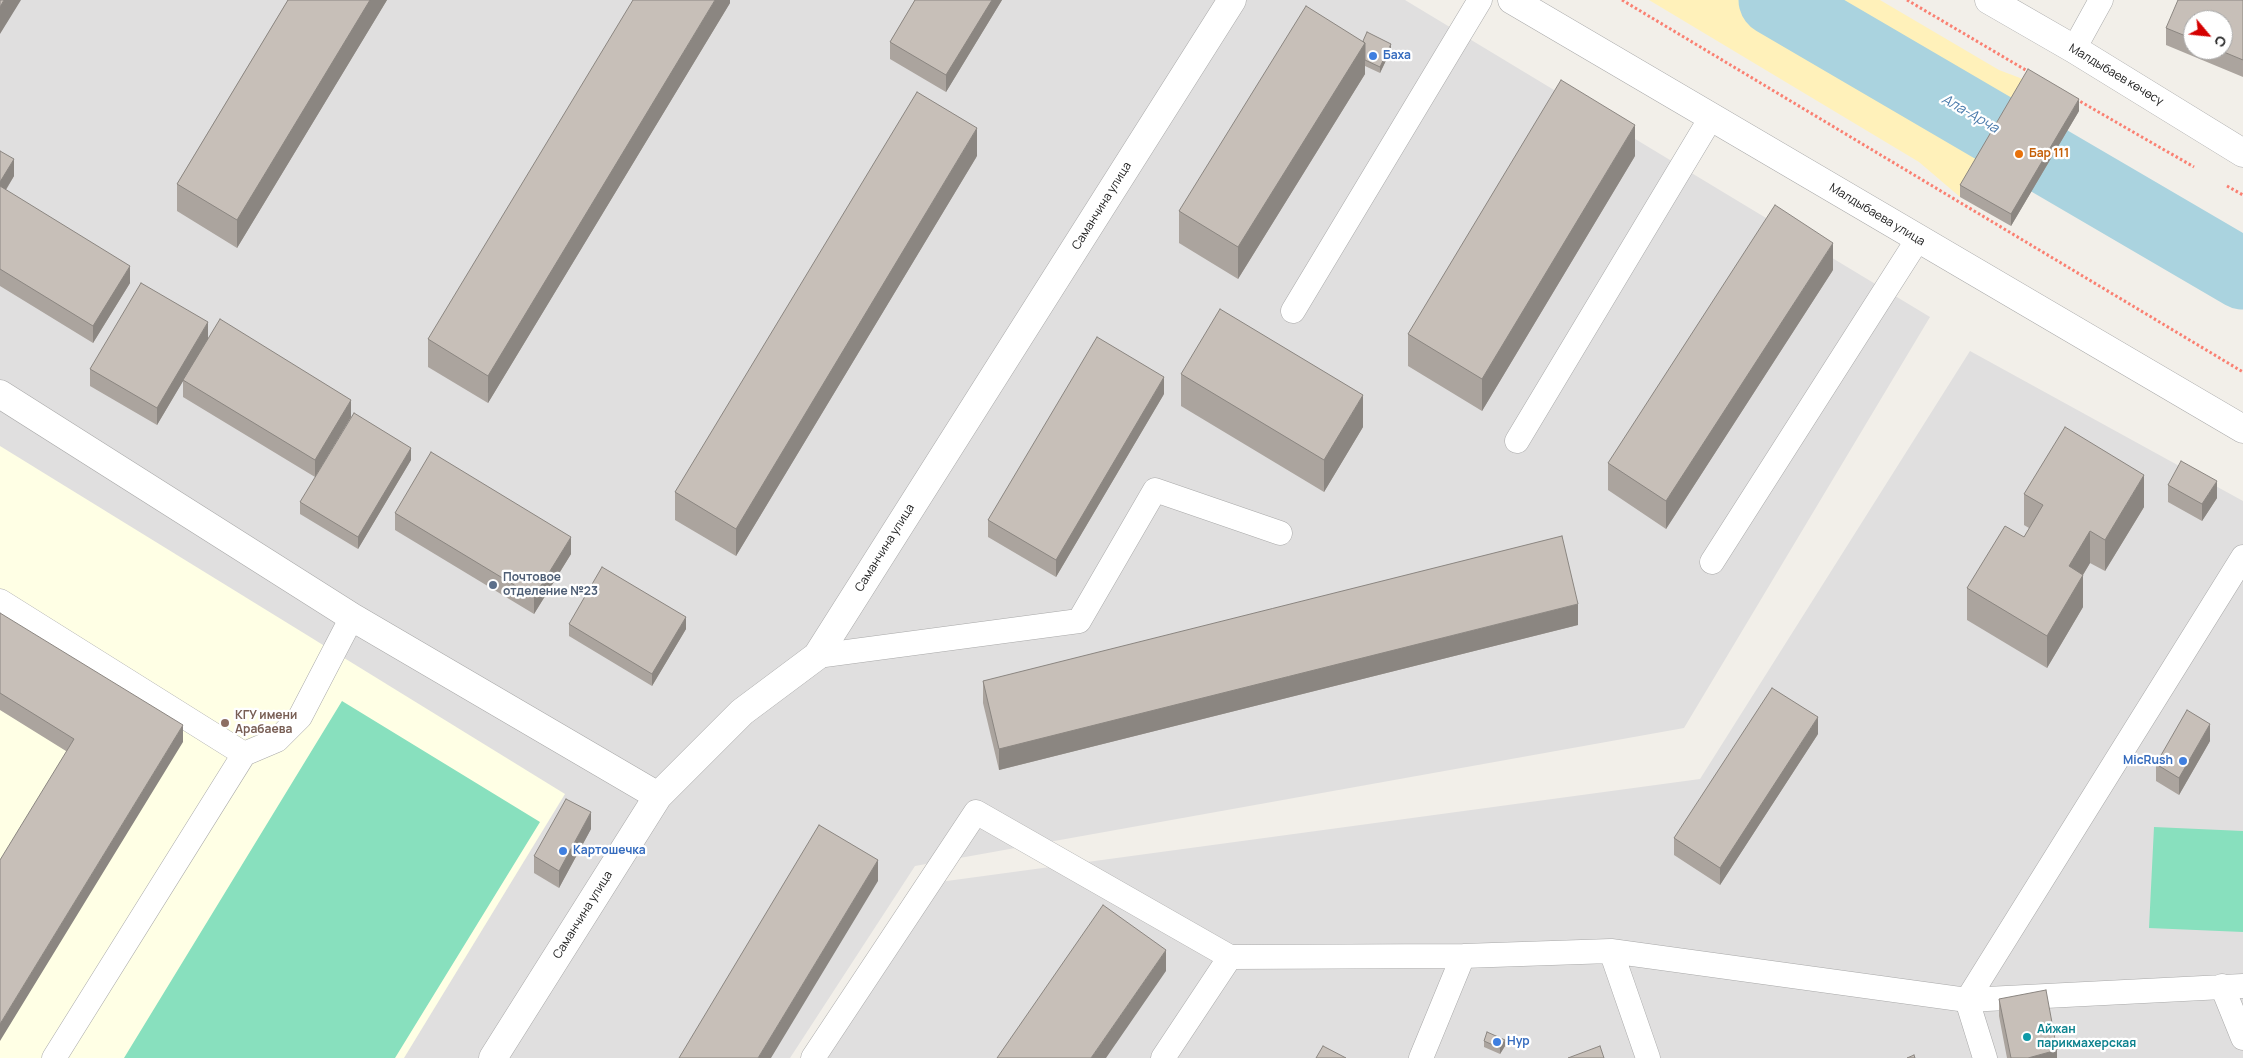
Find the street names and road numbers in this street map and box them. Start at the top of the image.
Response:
street label: Малдыбаев көчөсү [2066,41,2166,109]
street label: Саманчина улица [1069,159,1135,253]
street label: Малдыбаева улица [1827,181,1927,249]
street label: Саманчина улица [852,501,918,595]
street label: Саманчина улица [550,868,616,962]

